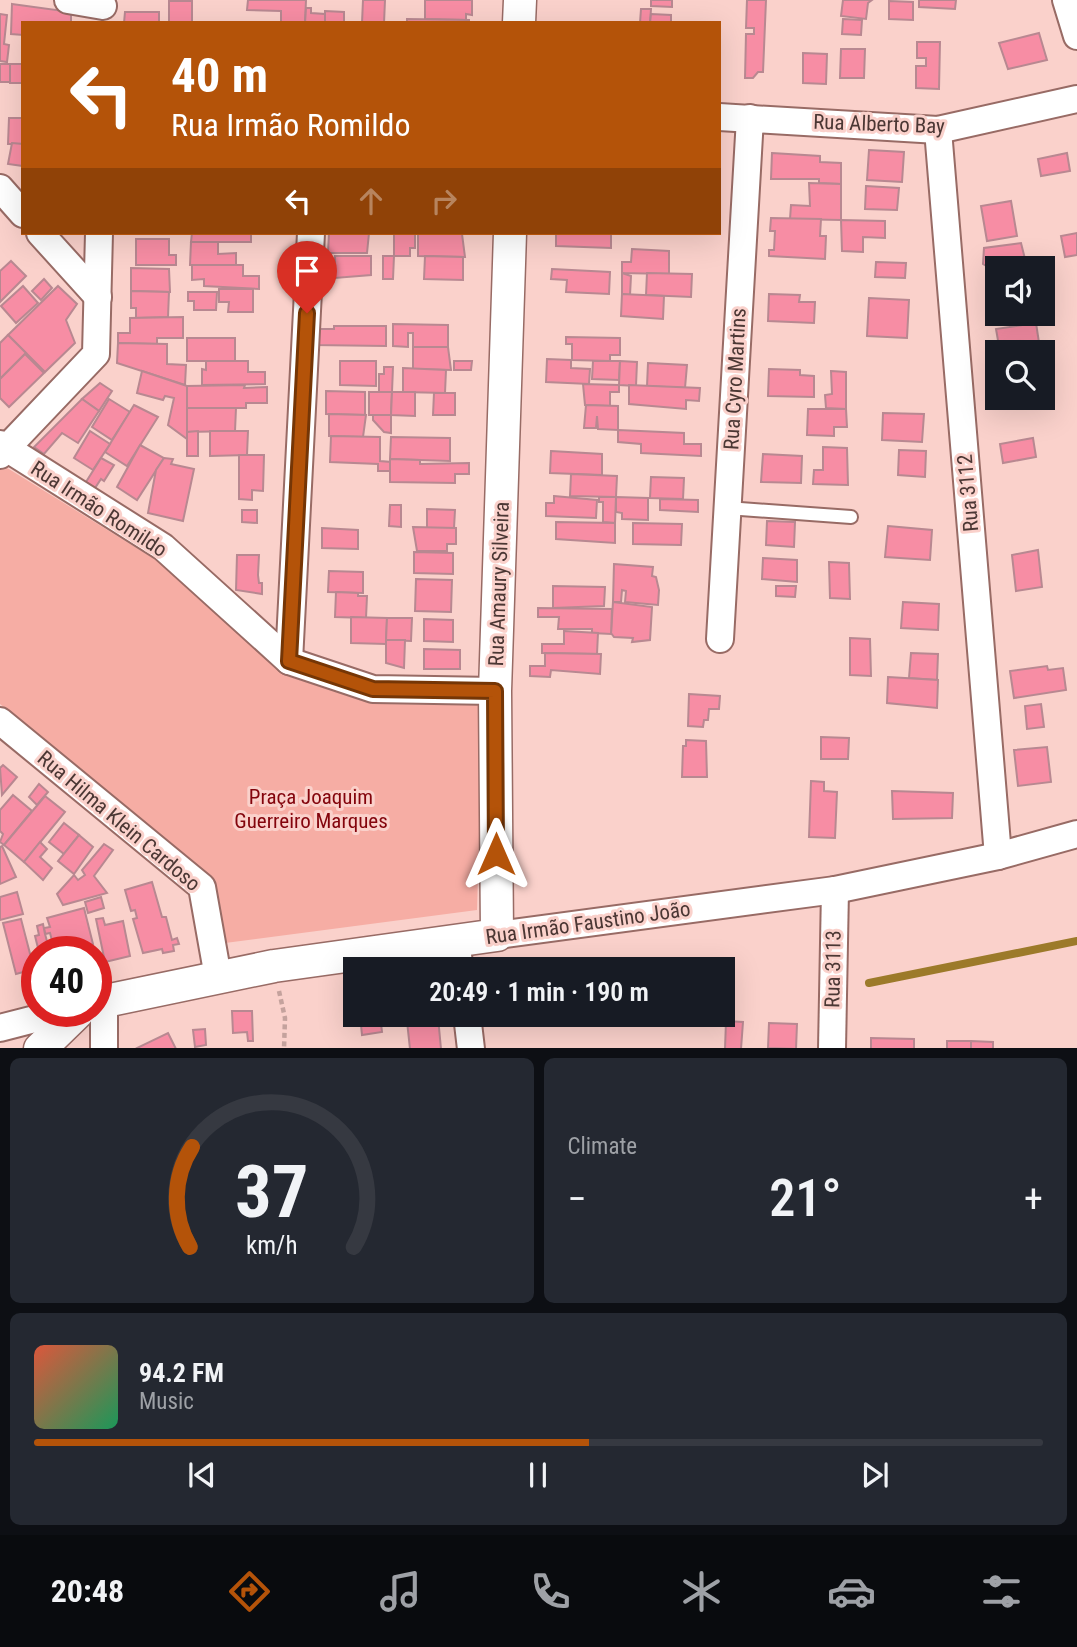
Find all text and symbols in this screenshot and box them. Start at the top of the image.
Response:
text: 40 m [171,47,268,104]
icon: left [56,49,147,140]
text: Rua Irmão Romildo [171,106,410,144]
street label: Rua Alberto Bay [813,110,945,138]
icon: left [279,182,317,220]
icon: ahead [352,182,390,220]
icon: right [425,182,463,220]
pin [277,241,337,313]
icon: arrive [288,252,326,290]
map controls [985,256,1055,410]
button: sound [985,256,1055,326]
street label: Rua Cyro Martins [719,307,751,451]
button: search [985,340,1055,410]
street label: Rua 3112 [953,453,983,533]
street label: Rua Irmão Romildo [27,456,171,562]
street label: Rua Amaury Silveira [484,501,514,667]
street label: Rua Hilma Klein Cardoso [33,746,205,896]
park label: Praça Joaquim Guerreiro Marques [234,785,388,833]
position arrow [459,817,533,891]
street label: Rua Irmão Faustino João [484,897,692,949]
street label: Rua 3113 [820,930,846,1008]
speed limit sign: 40 [21,936,112,1027]
text: 20:49 · 1 min · 190 m [429,977,649,1007]
text: Climate [568,1133,637,1160]
text: 37 [235,1149,309,1235]
text: 21° [769,1168,841,1229]
text: − [568,1177,587,1221]
text: + [1024,1177,1043,1221]
text: km/h [246,1230,297,1259]
text: 94.2 FM [139,1358,224,1388]
text: Music [139,1388,194,1415]
icon: previous [183,1456,221,1494]
icon: pause [519,1456,557,1494]
icon: next [856,1456,894,1494]
icon: directions [225,1567,274,1616]
icon: music [376,1567,425,1616]
icon: phone [526,1567,575,1616]
icon: climate [677,1567,726,1616]
icon: car [827,1567,876,1616]
icon: filters [977,1567,1026,1616]
text: 20:48 [51,1572,124,1610]

